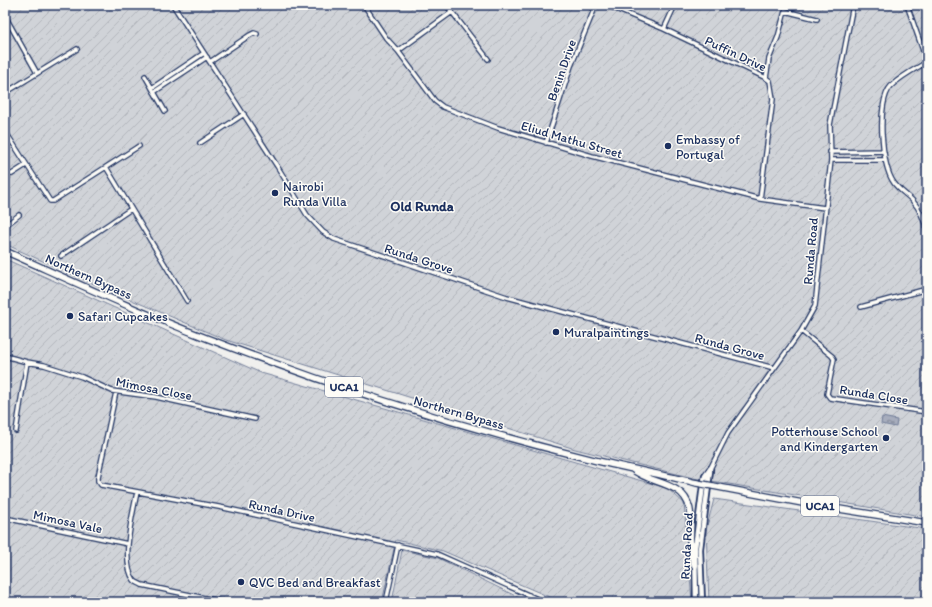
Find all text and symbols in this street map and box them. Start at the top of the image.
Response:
street label: Puffin Drive [703,33,769,74]
street label: Benin Drive [544,37,579,103]
street label: Eliud Mathu Street [519,118,624,161]
place label: Embassy of Portugal [676,132,740,162]
marker: Embassy of Portugal [663,141,673,151]
place label: Nairobi Runda Villa [283,179,347,209]
marker: Nairobi Runda Villa [270,188,280,198]
district label: Old Runda [390,198,454,215]
street label: Runda Road [800,217,821,285]
street label: Runda Grove [382,240,455,277]
street label: Northern Bypass [43,251,135,302]
place label: Safari Cupcakes [78,309,168,324]
marker: Safari Cupcakes [65,311,75,321]
place label: Muralpaintings [564,325,649,340]
marker: Muralpaintings [551,327,561,337]
street label: Runda Grove [693,330,766,363]
street label: Mimosa Close [115,374,193,403]
road number: UCA1 [325,377,363,397]
street label: Runda Close [839,382,909,407]
street label: Northern Bypass [412,392,506,433]
place label: Potterhouse School and Kindergarten [771,424,879,454]
marker: Potterhouse School and Kindergarten [881,433,891,443]
street label: Runda Drive [247,496,317,525]
road number: UCA1 [801,496,839,516]
street label: Mimosa Vale [32,507,104,536]
street label: Runda Road [677,512,696,580]
place label: QVC Bed and Breakfast [249,575,381,590]
marker: QVC Bed and Breakfast [236,577,246,587]

